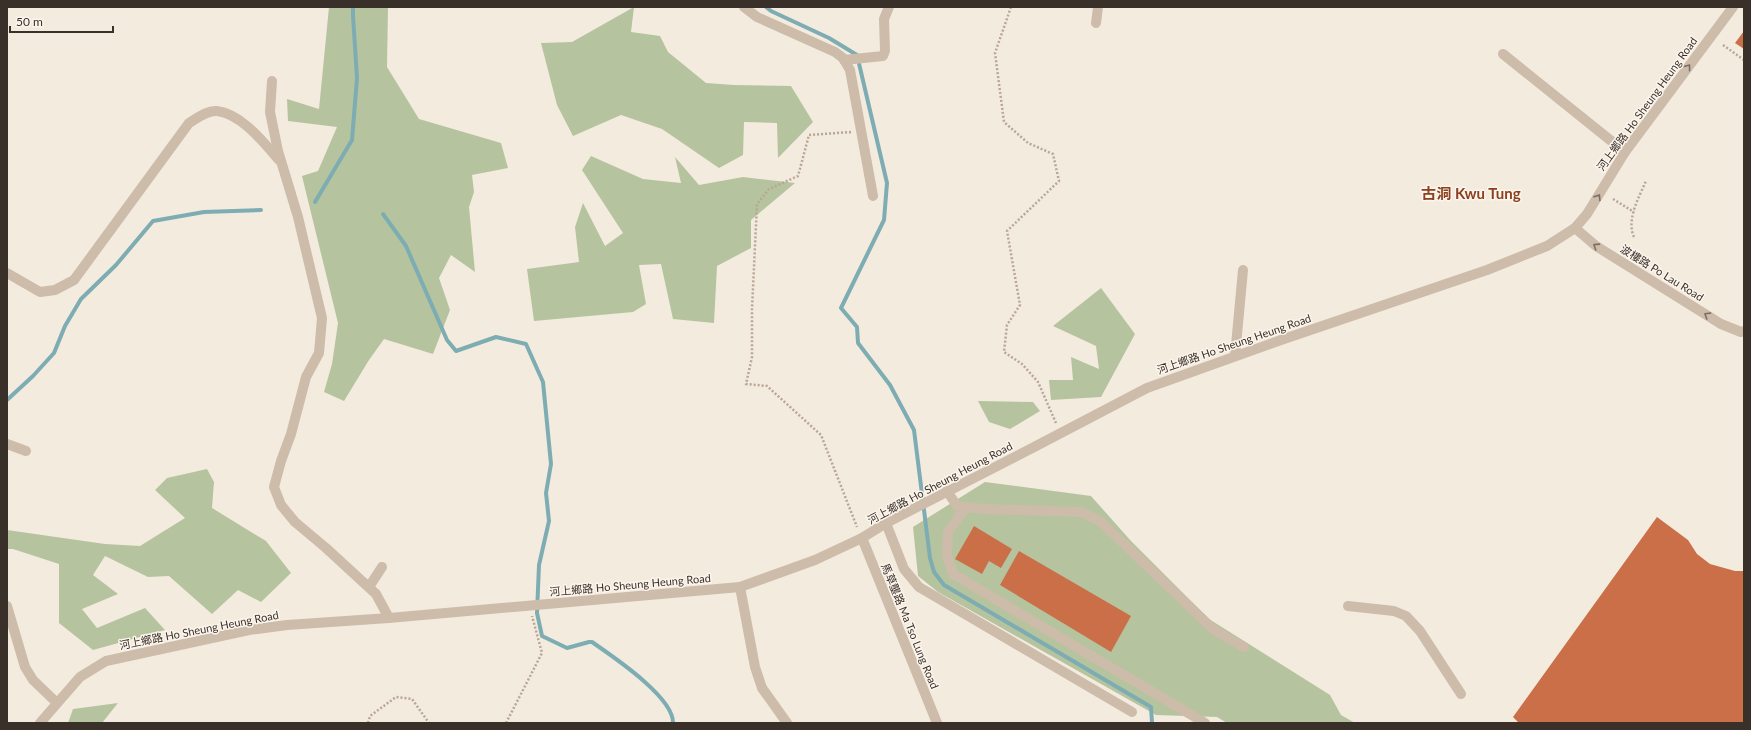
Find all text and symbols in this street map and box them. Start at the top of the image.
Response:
scale bar [10,8,113,34]
text: 50 m [16,14,43,29]
street label: 河上鄉路 Ho Sheung Heung Road [1594,34,1699,173]
one-way arrow [1683,64,1690,71]
district label: 古洞 Kwu Tung [1421,184,1521,202]
one-way arrow [1593,194,1600,201]
street label: 波樓路 Po Lau Road [1618,242,1706,303]
one-way arrow [1593,244,1600,251]
street label: 河上鄉路 Ho Sheung Heung Road [1155,311,1313,376]
one-way arrow [1704,312,1711,320]
street label: 河上鄉路 Ho Sheung Heung Road [865,439,1014,526]
street label: 馬草壟路 Ma Tso Lung Road [879,561,942,691]
street label: 河上鄉路 Ho Sheung Heung Road [549,571,711,598]
street label: 河上鄉路 Ho Sheung Heung Road [118,608,280,651]

